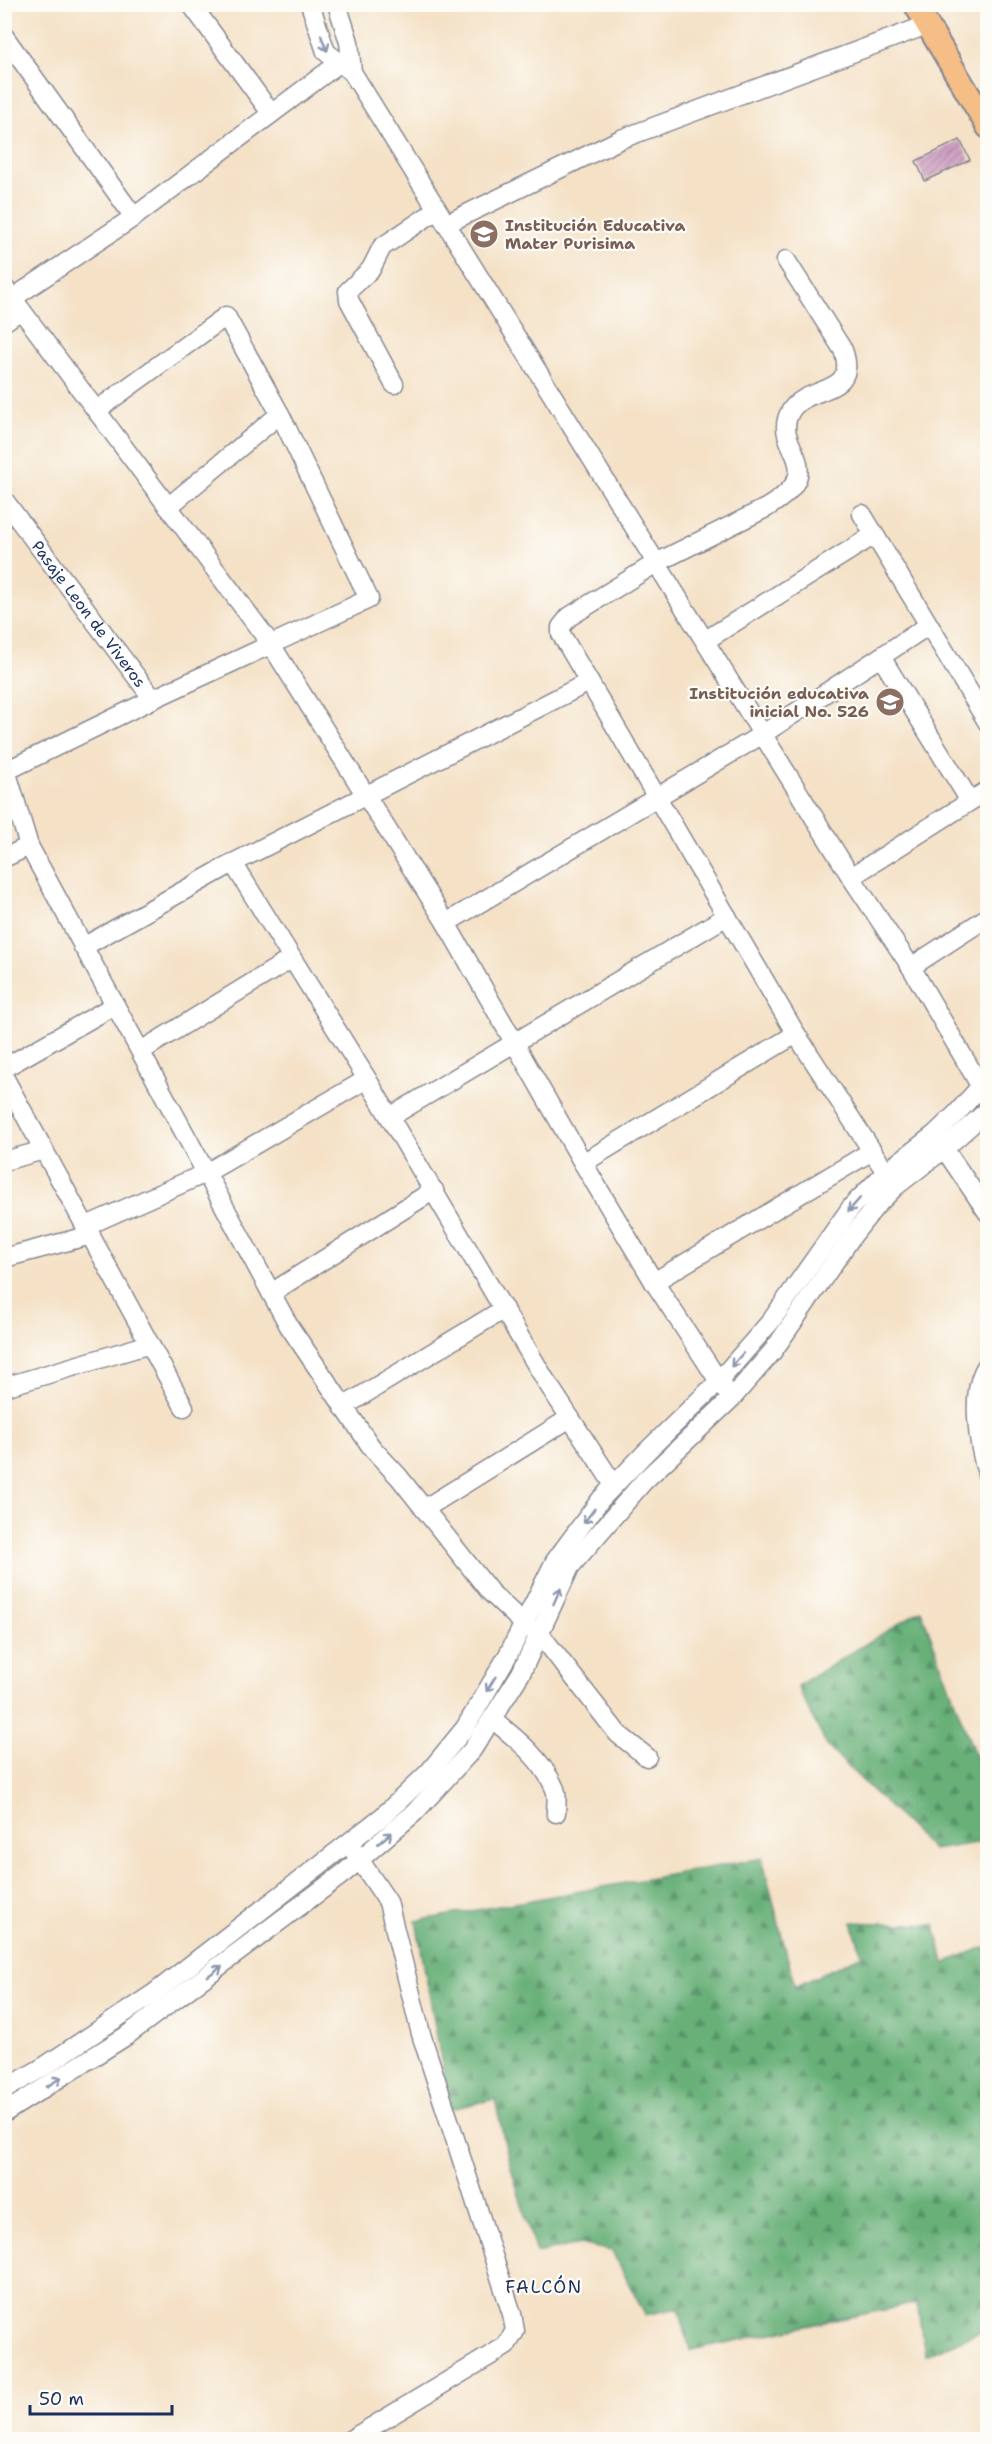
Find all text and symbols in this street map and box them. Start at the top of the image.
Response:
one-way arrow [319,34,330,52]
place label: Institución Educativa Mater Purisima [505,215,686,254]
school or university icon: Institución Educativa Mater Purisima [468,218,500,250]
street label: Pasaje Leon de Viveros [27,536,150,692]
place label: Institución educativa inicial No. 526 [689,683,869,722]
school or university icon: Institución educativa inicial No. 526 [874,686,906,718]
one-way arrow [848,1196,862,1212]
one-way arrow [730,1352,744,1367]
one-way arrow [582,1508,595,1524]
one-way arrow [552,1588,563,1606]
one-way arrow [484,1675,496,1692]
one-way arrow [377,1831,392,1845]
one-way arrow [206,1965,222,1977]
one-way arrow [45,2075,62,2087]
district label: FALCÓN [505,2275,583,2299]
scale bar [30,2378,172,2416]
text: 50 m [39,2387,84,2411]

